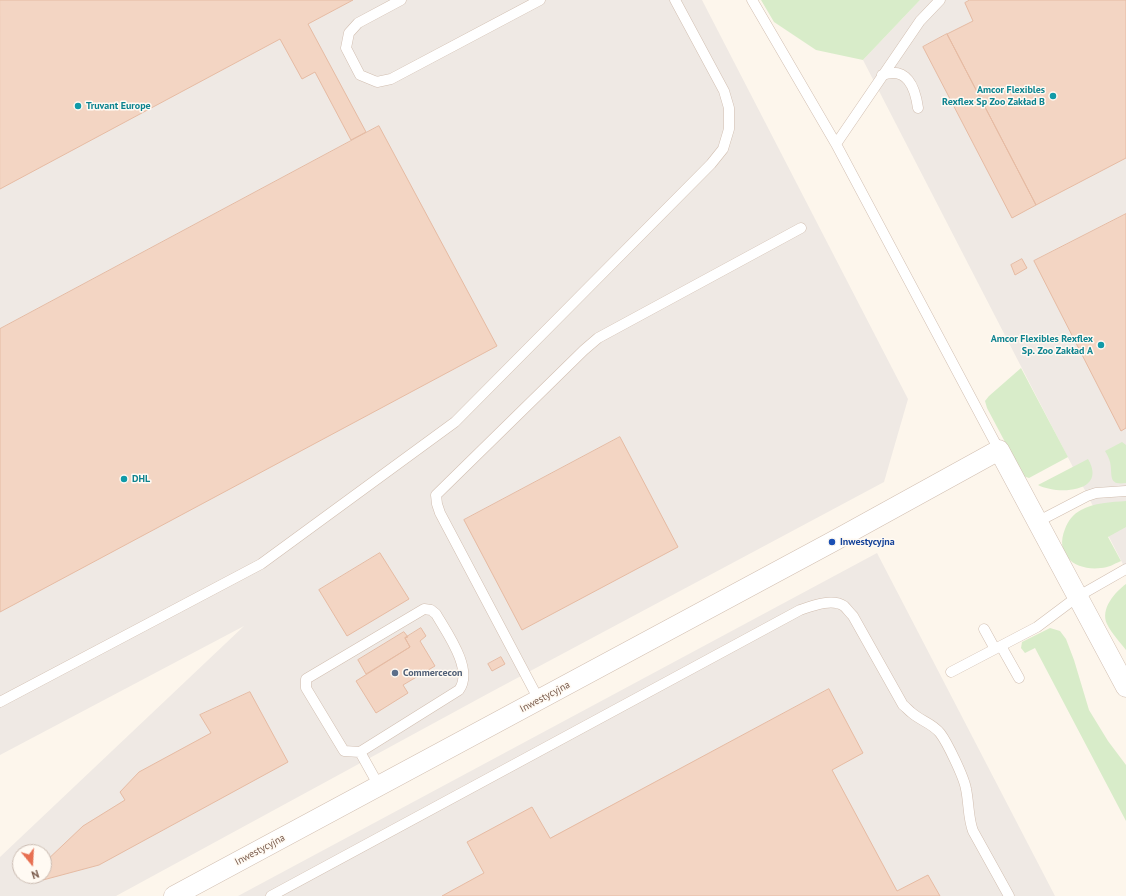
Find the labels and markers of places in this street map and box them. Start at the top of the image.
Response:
place label: Amcor Flexibles Rexflex Sp Zoo Zakład B [942,84,1045,108]
marker: Amcor Flexibles Rexflex Sp Zoo Zakład B [1048,91,1058,101]
place label: Truvant Europe [86,100,151,112]
marker: Truvant Europe [73,101,83,111]
place label: Amcor Flexibles Rexflex Sp. Zoo Zakład A [991,333,1093,356]
marker: Amcor Flexibles Rexflex Sp. Zoo Zakład A [1096,340,1106,350]
place label: DHL [132,473,150,485]
marker: DHL [119,474,129,484]
place label: Inwestycyjna [840,536,895,548]
marker: Inwestycyjna [827,537,837,547]
place label: Commercecon [403,667,462,679]
marker: Commercecon [390,668,400,678]

